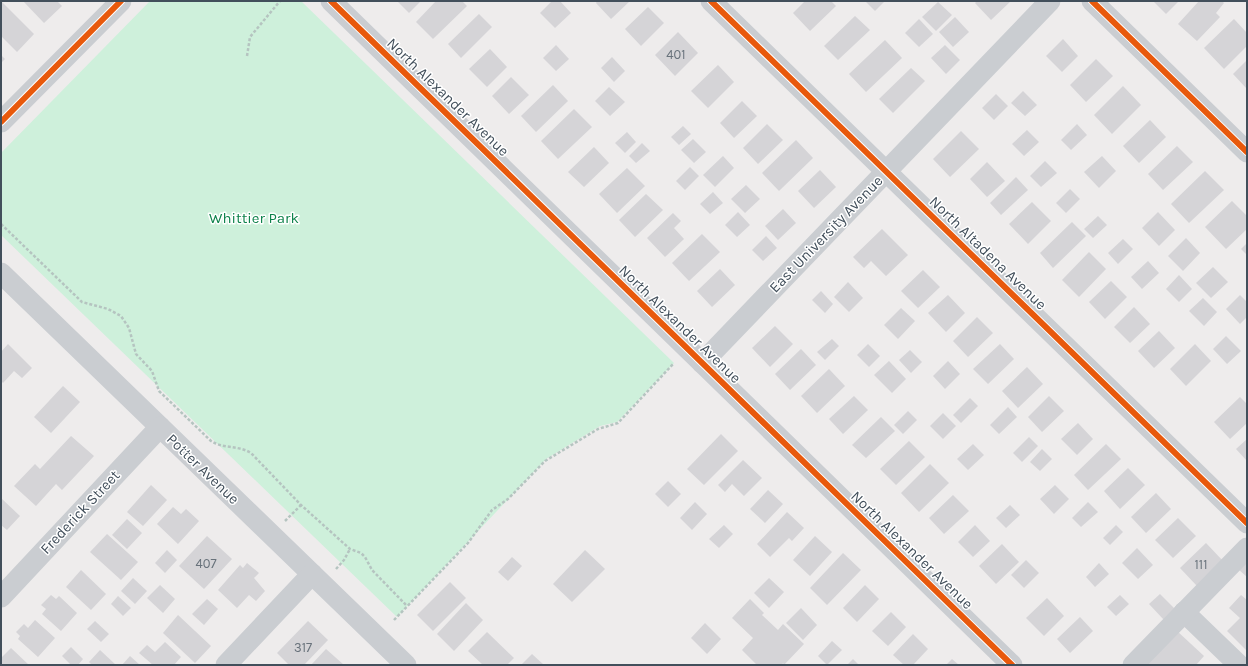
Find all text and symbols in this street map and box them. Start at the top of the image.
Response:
street label: North Alexander Avenue [383,34,513,160]
house number: 401 [666,47,686,62]
street label: East University Avenue [765,172,887,296]
street label: North Altadena Avenue [926,192,1050,314]
park label: Whittier Park [209,209,299,227]
street label: North Alexander Avenue [615,261,745,387]
street label: Potter Avenue [163,430,243,508]
street label: Frederick Street [36,466,124,558]
street label: North Alexander Avenue [847,487,977,613]
house number: 407 [195,556,217,571]
house number: 111 [1195,557,1207,572]
house number: 317 [294,640,312,655]

